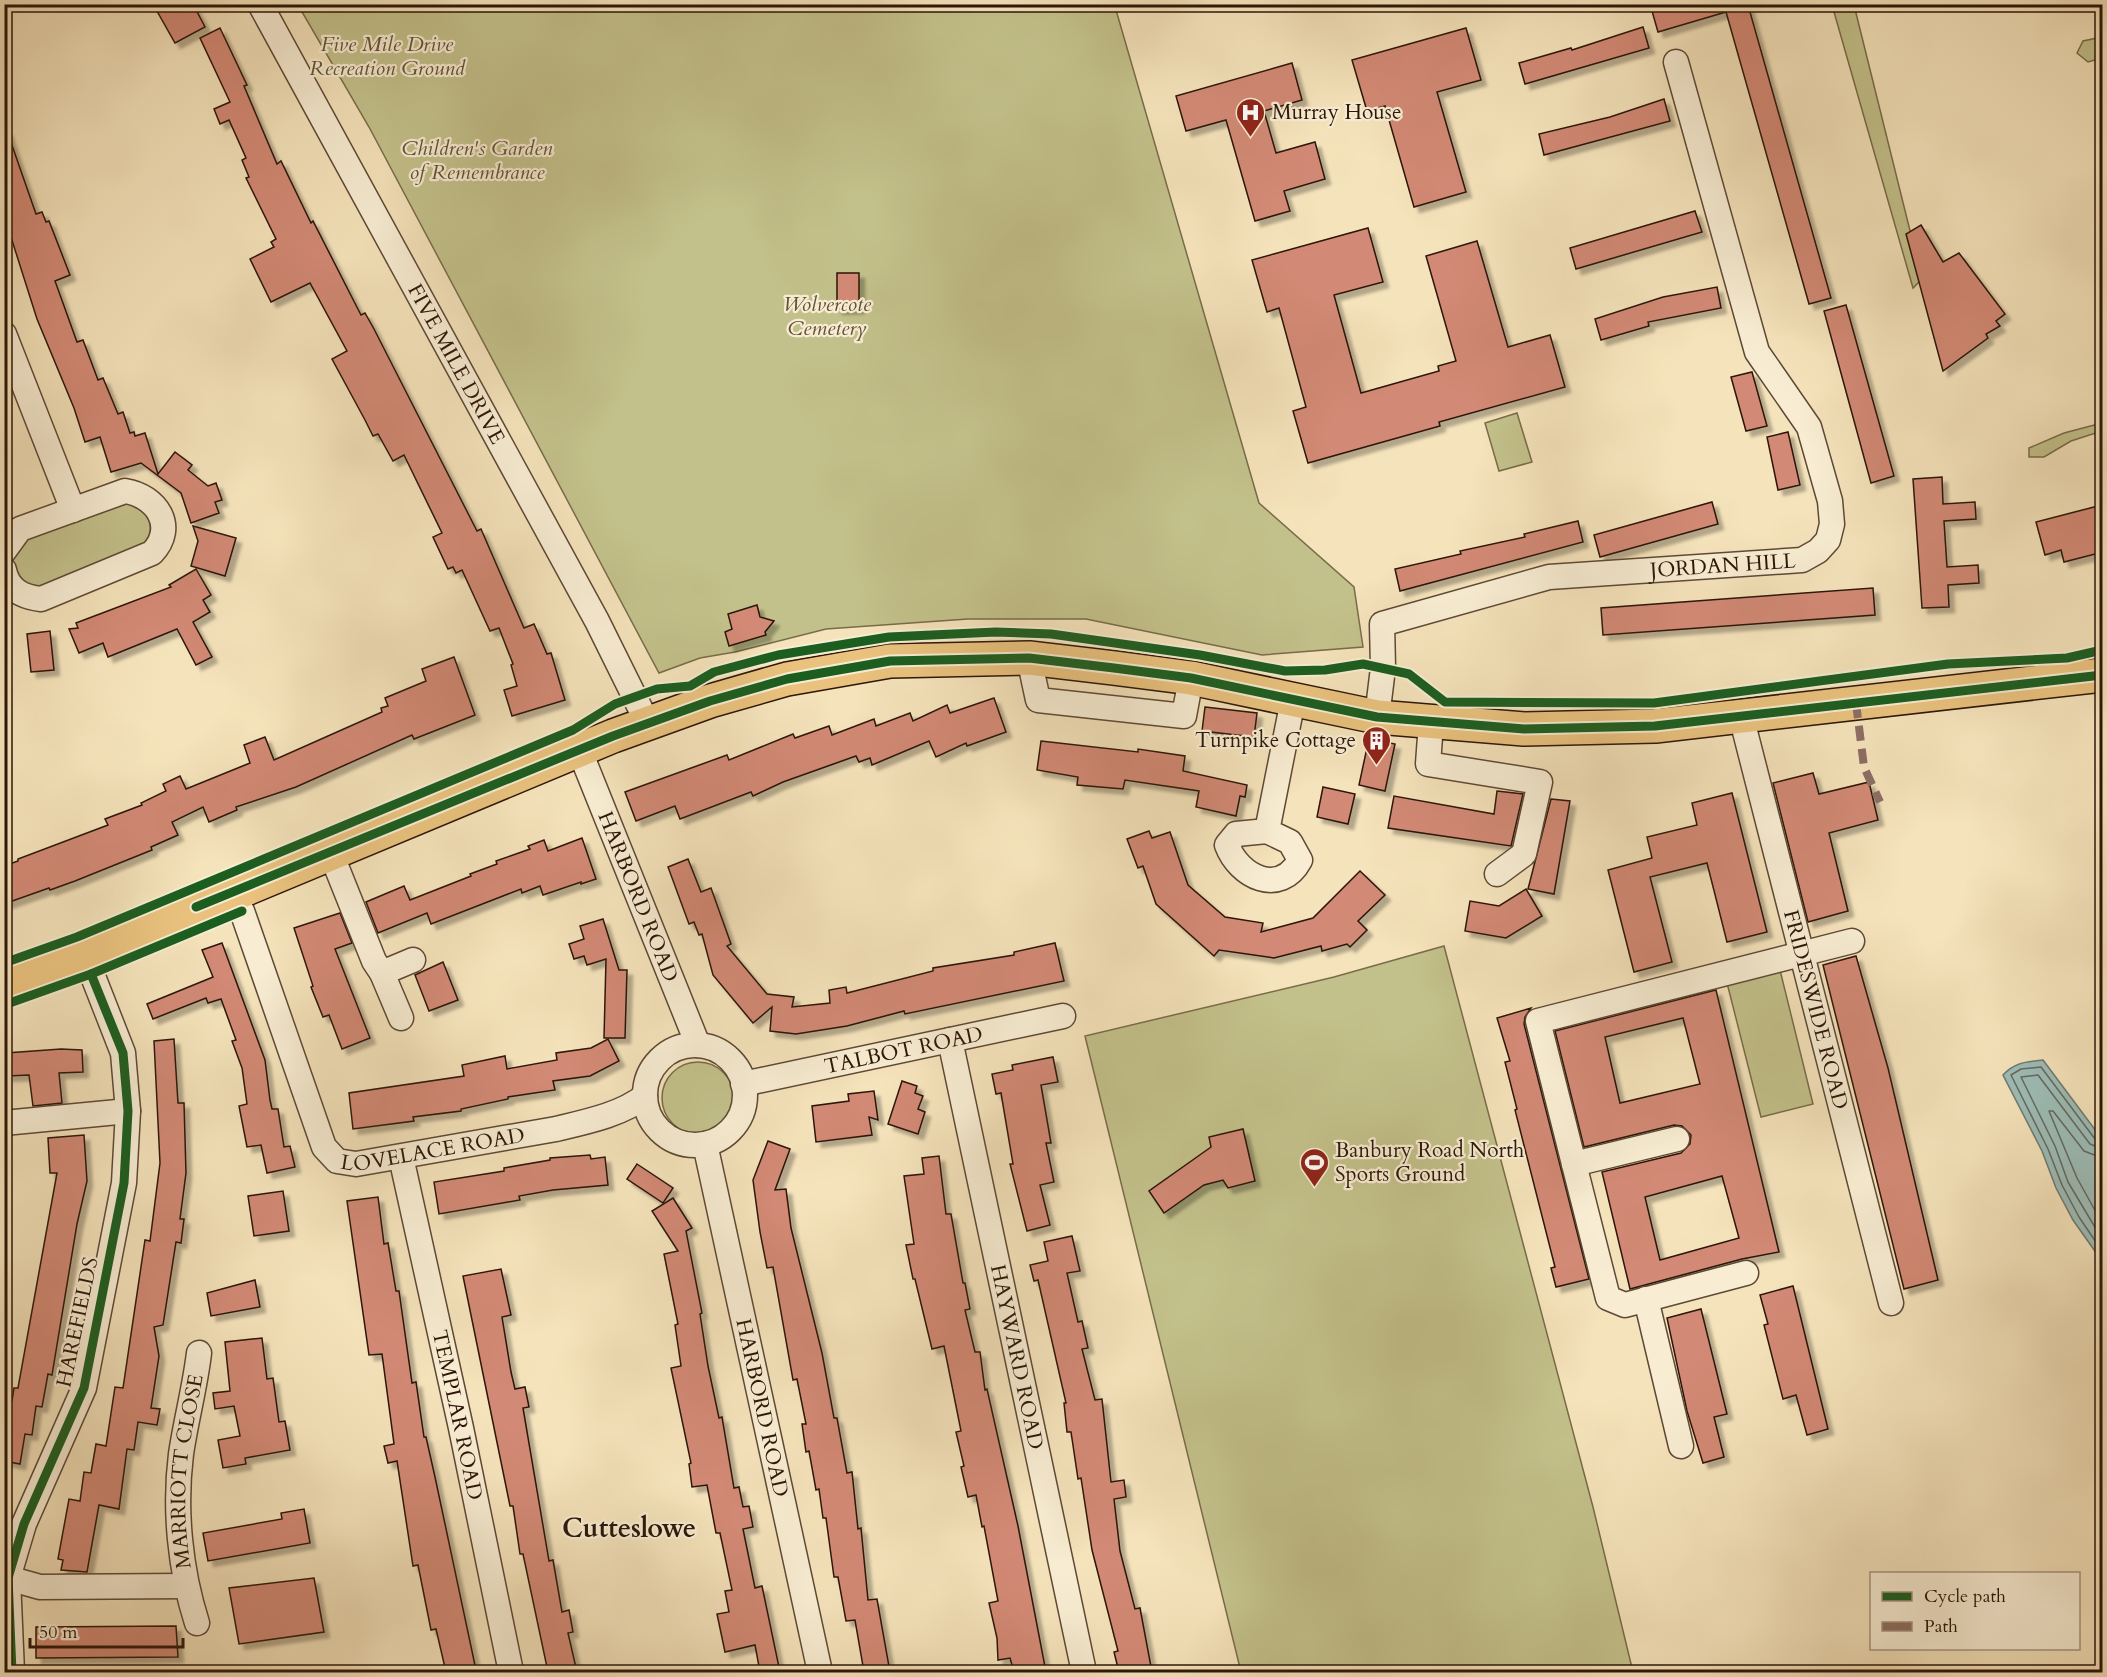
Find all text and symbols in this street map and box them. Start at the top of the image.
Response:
park label: Five Mile Drive Recreation Ground [309,30,466,83]
hospital icon: Murray House [1235,96,1267,138]
place label: Murray House [1272,98,1401,127]
park label: Children's Garden of Remembrance [401,134,553,187]
street label: FIVE MILE DRIVE [401,279,512,449]
park label: Wolvercote Cemetery [783,290,872,343]
street label: JORDAN HILL [1646,546,1797,585]
building icon: Turnpike Cottage [1361,724,1393,766]
place label: Turnpike Cottage [1195,726,1356,755]
street label: HARBORD ROAD [591,807,685,986]
street label: FRIDESWIDE ROAD [1776,907,1855,1113]
street label: TALBOT ROAD [822,1019,985,1081]
street label: LOVELACE ROAD [338,1121,527,1179]
place label: Banbury Road North Sports Ground [1335,1136,1525,1189]
sports icon: Banbury Road North Sports Ground [1298,1146,1330,1188]
street label: HAREFIELDS [50,1254,105,1390]
street label: HAYWARD ROAD [983,1262,1050,1452]
street label: HARBORD ROAD [728,1316,795,1500]
street label: TEMPLAR ROAD [425,1327,489,1503]
street label: MARRIOTT CLOSE [164,1372,211,1571]
district label: Cutteslowe [562,1510,696,1547]
legend [1870,1572,2080,1650]
text: Cycle path [1924,1584,2006,1609]
scale bar [30,1611,183,1649]
text: Path [1924,1614,1958,1639]
text: 50 m [39,1620,78,1645]

